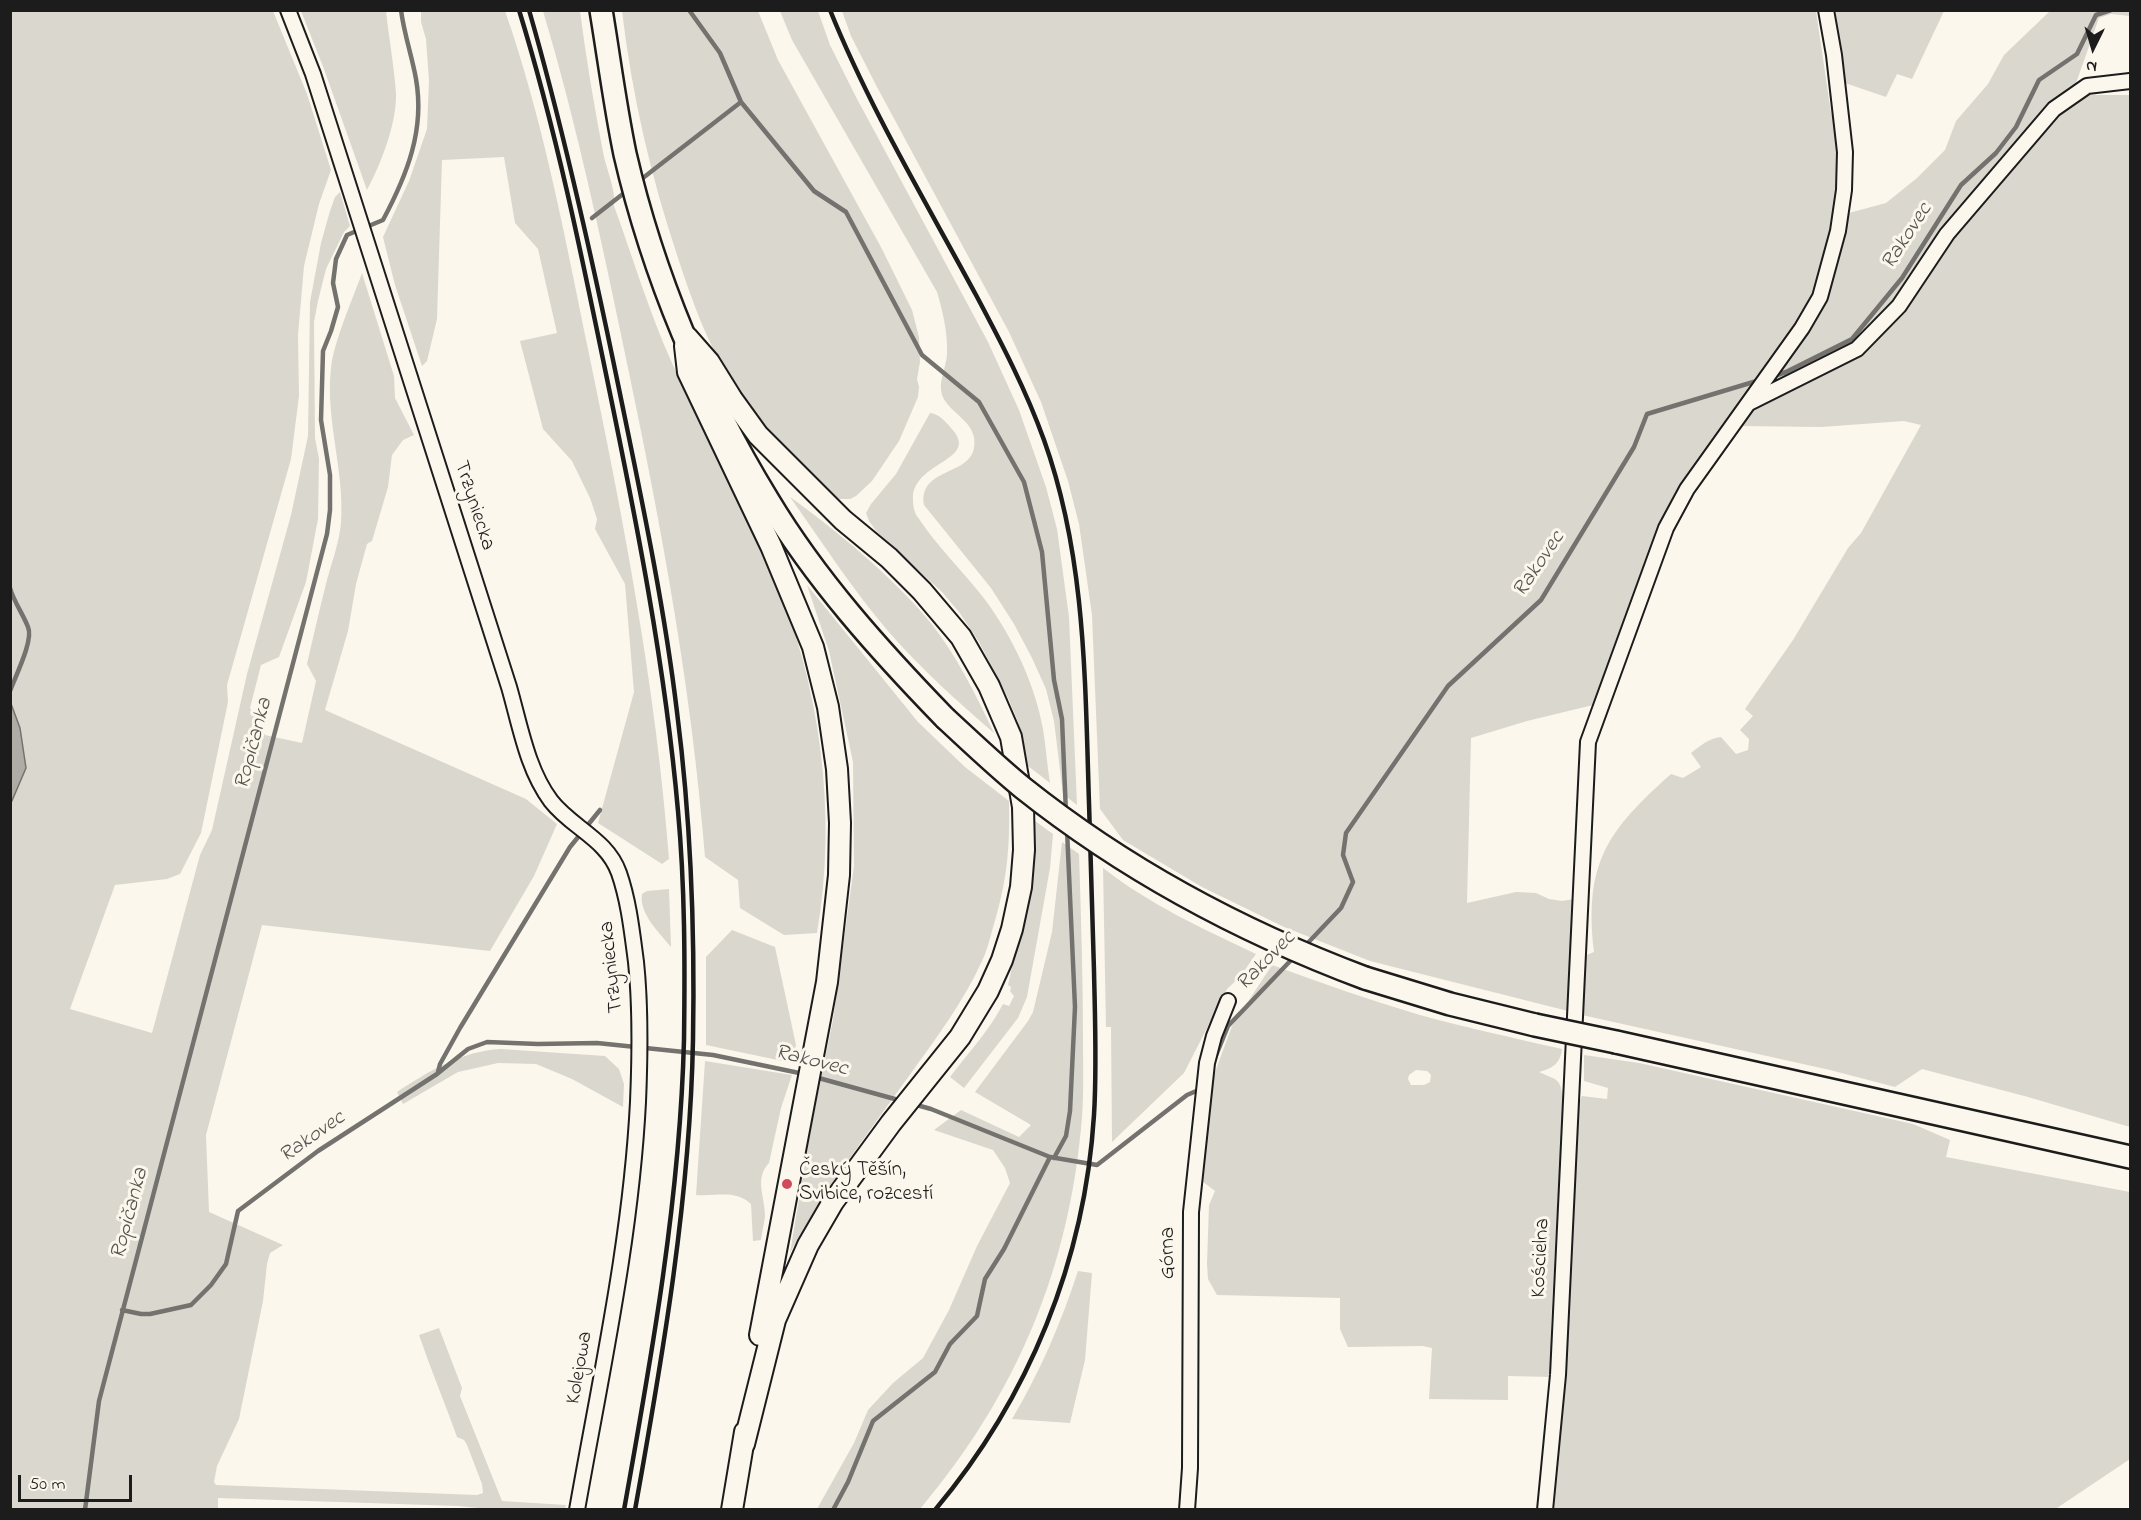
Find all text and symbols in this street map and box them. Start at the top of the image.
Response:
north arrow [2063,18,2123,78]
text: N [2085,54,2098,78]
water label: Rakovec [1877,199,1939,275]
street label: Trzyniecka [447,458,499,554]
water label: Rakovec [1508,527,1572,603]
water label: Ropičanka [230,695,280,793]
street label: Trzyniecka [596,920,630,1014]
water label: Rakovec [1232,926,1302,998]
water label: Rakovec [772,1040,850,1084]
water label: Rakovec [275,1106,351,1170]
place label: Český Těšín, Svibice, rozcestí [799,1159,933,1209]
water label: Ropičanka [106,1165,156,1263]
marker: Český Těšín, Svibice, rozcestí [780,1177,794,1191]
street label: Kościelna [1527,1218,1557,1298]
street label: Górna [1157,1227,1183,1279]
street label: Kolejowa [562,1330,600,1406]
scale bar [21,1463,135,1501]
text: 50 m [29,1472,66,1498]

